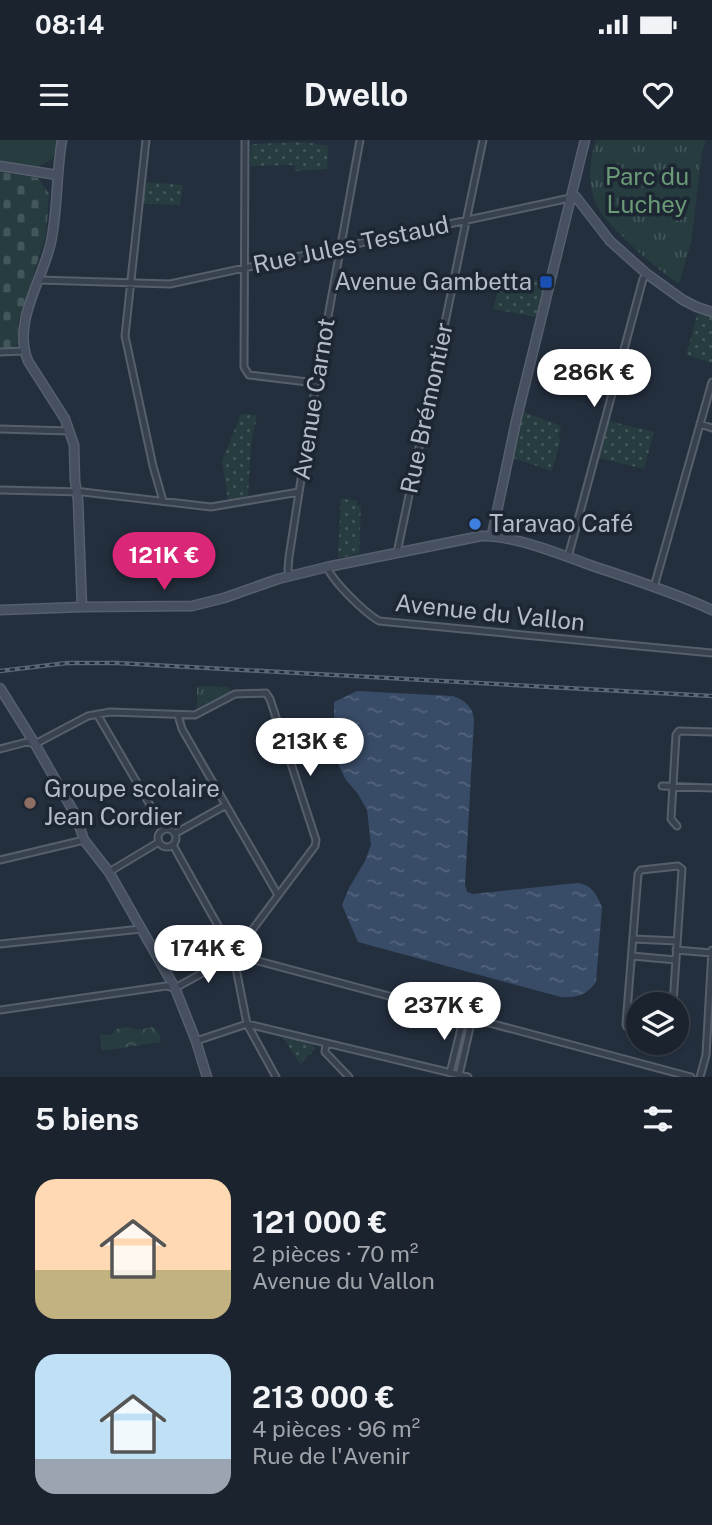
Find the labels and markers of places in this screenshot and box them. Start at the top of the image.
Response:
place label: Avenue Gambetta [334,267,532,295]
marker: Avenue Gambetta [538,274,554,290]
pin: 286K € [537,350,651,409]
place label: Taravao Café [489,509,633,537]
marker: Taravao Café [467,516,483,532]
pin: 121K € [107,532,221,592]
pin: 213K € [253,718,367,778]
place label: Groupe scolaire Jean Cordier [44,774,220,830]
marker: Groupe scolaire Jean Cordier [22,795,38,811]
pin: 174K € [151,926,265,985]
pin: 237K € [387,982,501,1042]

